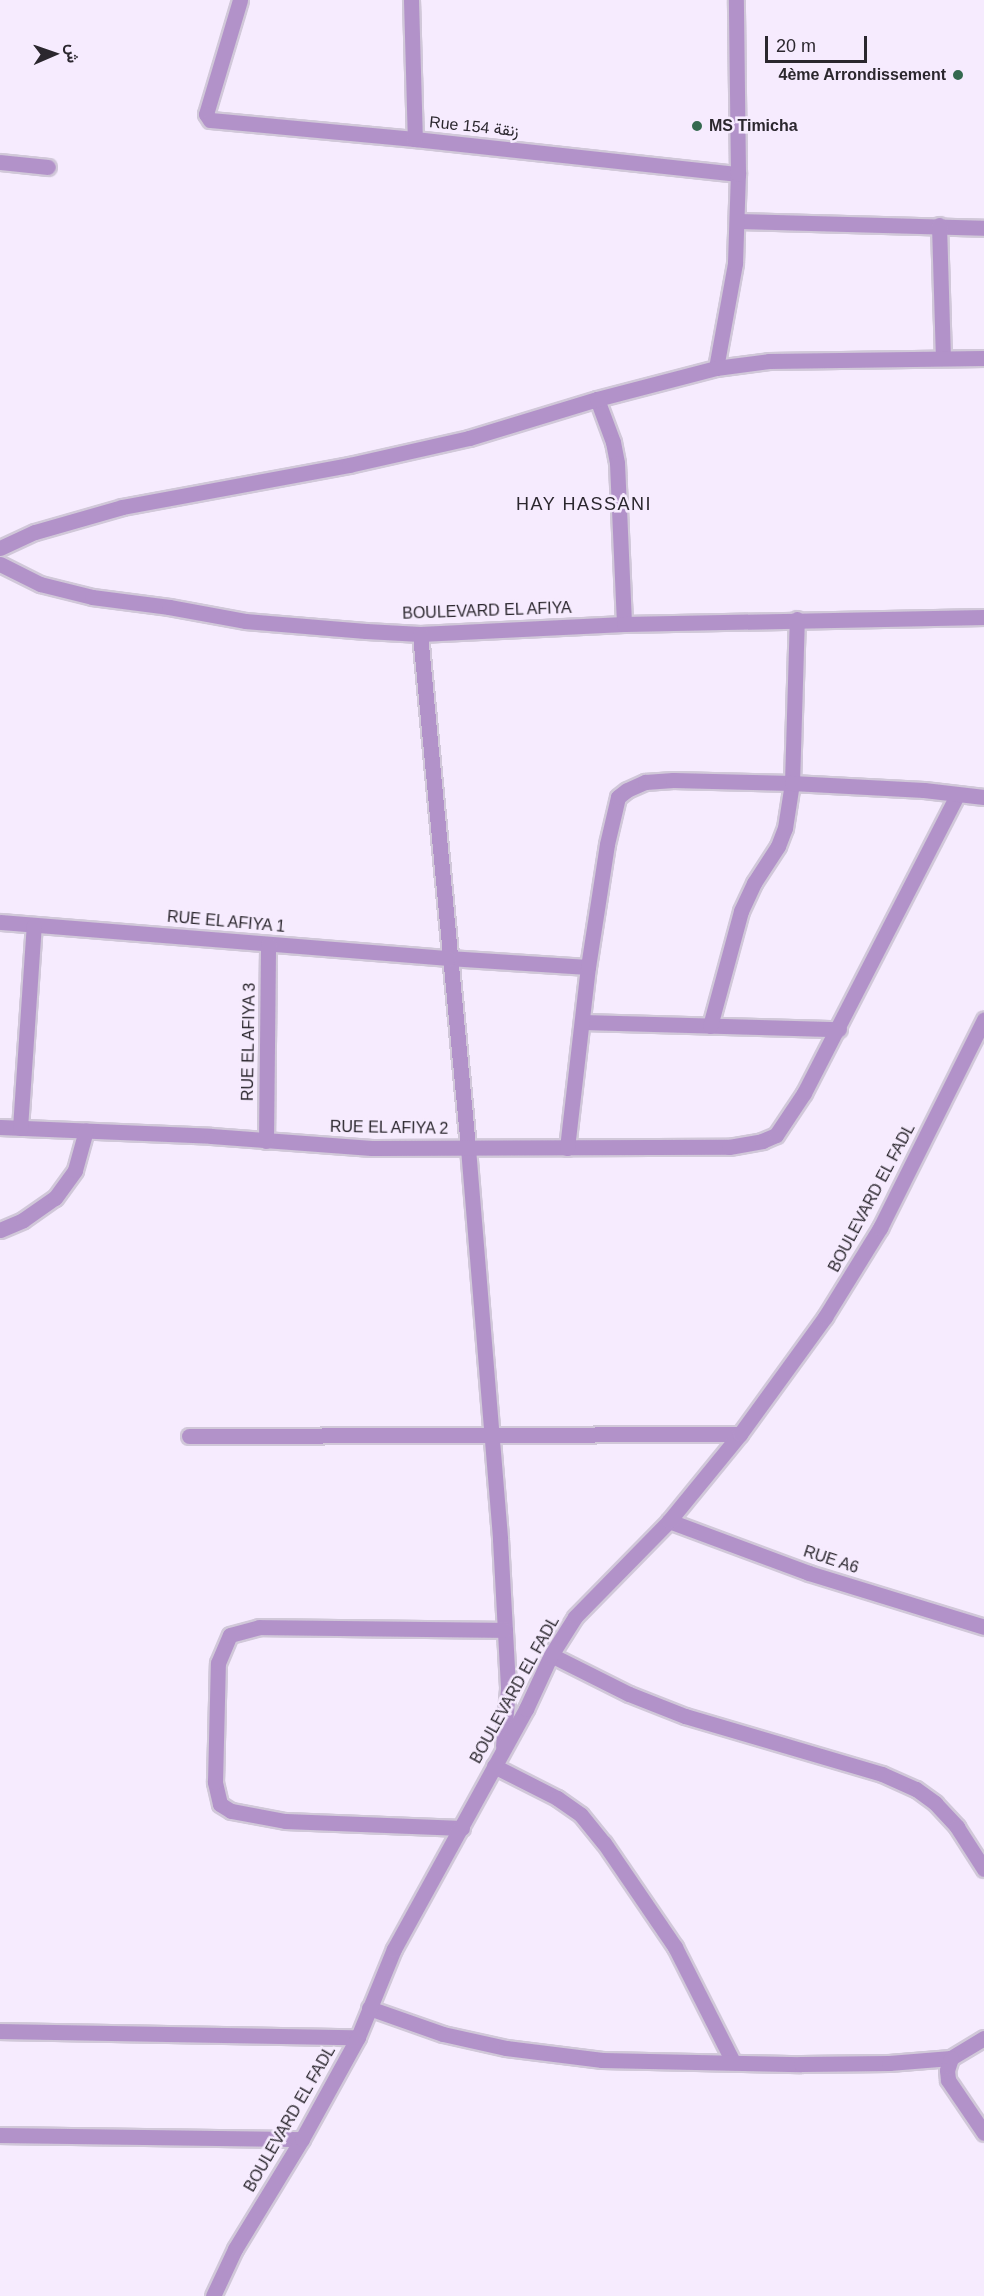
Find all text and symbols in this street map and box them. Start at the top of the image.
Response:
north arrow [24,24,84,84]
scale bar [768,24,870,62]
text: 20 m [776,36,816,56]
text: ش [64,43,81,63]
place label: 4ème Arrondissement [778,65,946,85]
marker: 4ème Arrondissement [951,68,965,82]
street label: Rue 154 زنقة [428,113,520,141]
place label: MS Timicha [709,116,798,136]
marker: MS Timicha [690,119,704,133]
district label: HAY HASSANI [516,493,652,515]
street label: BOULEVARD EL AFIYA [401,598,573,624]
street label: RUE EL AFIYA 1 [165,907,287,937]
street label: RUE EL AFIYA 3 [238,982,260,1102]
street label: RUE EL AFIYA 2 [329,1117,449,1139]
street label: BOULEVARD EL FADL [825,1120,919,1276]
street label: RUE A6 [801,1542,861,1578]
street label: BOULEVARD EL FADL [466,1613,564,1767]
street label: BOULEVARD EL FADL [240,2042,340,2196]

